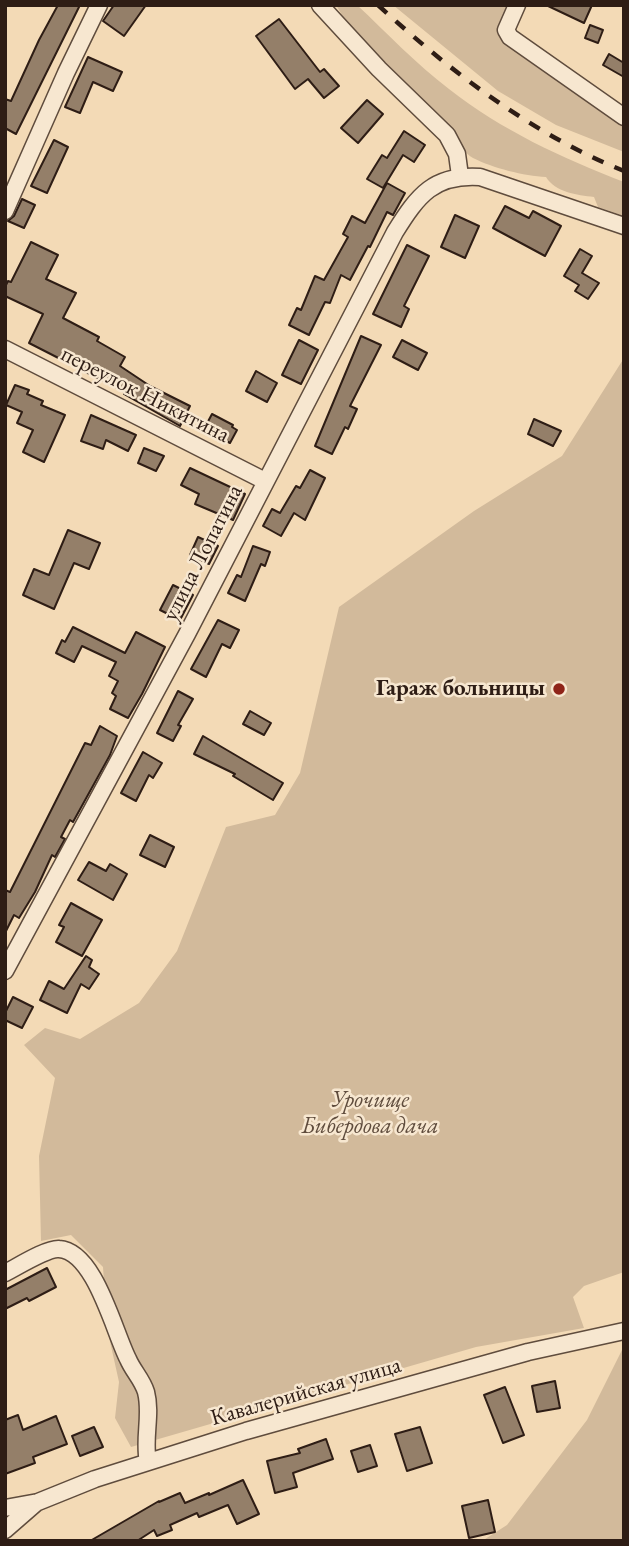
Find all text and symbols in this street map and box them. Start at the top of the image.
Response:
street label: переулок Никитина [56,341,234,449]
street label: улица Лопатина [157,480,249,626]
place label: Гараж больницы [376,675,545,703]
marker: Гараж больницы [551,681,567,697]
park label: Урочище Бибердова дача [301,1087,439,1141]
street label: Кавалерийская улица [208,1352,404,1432]

